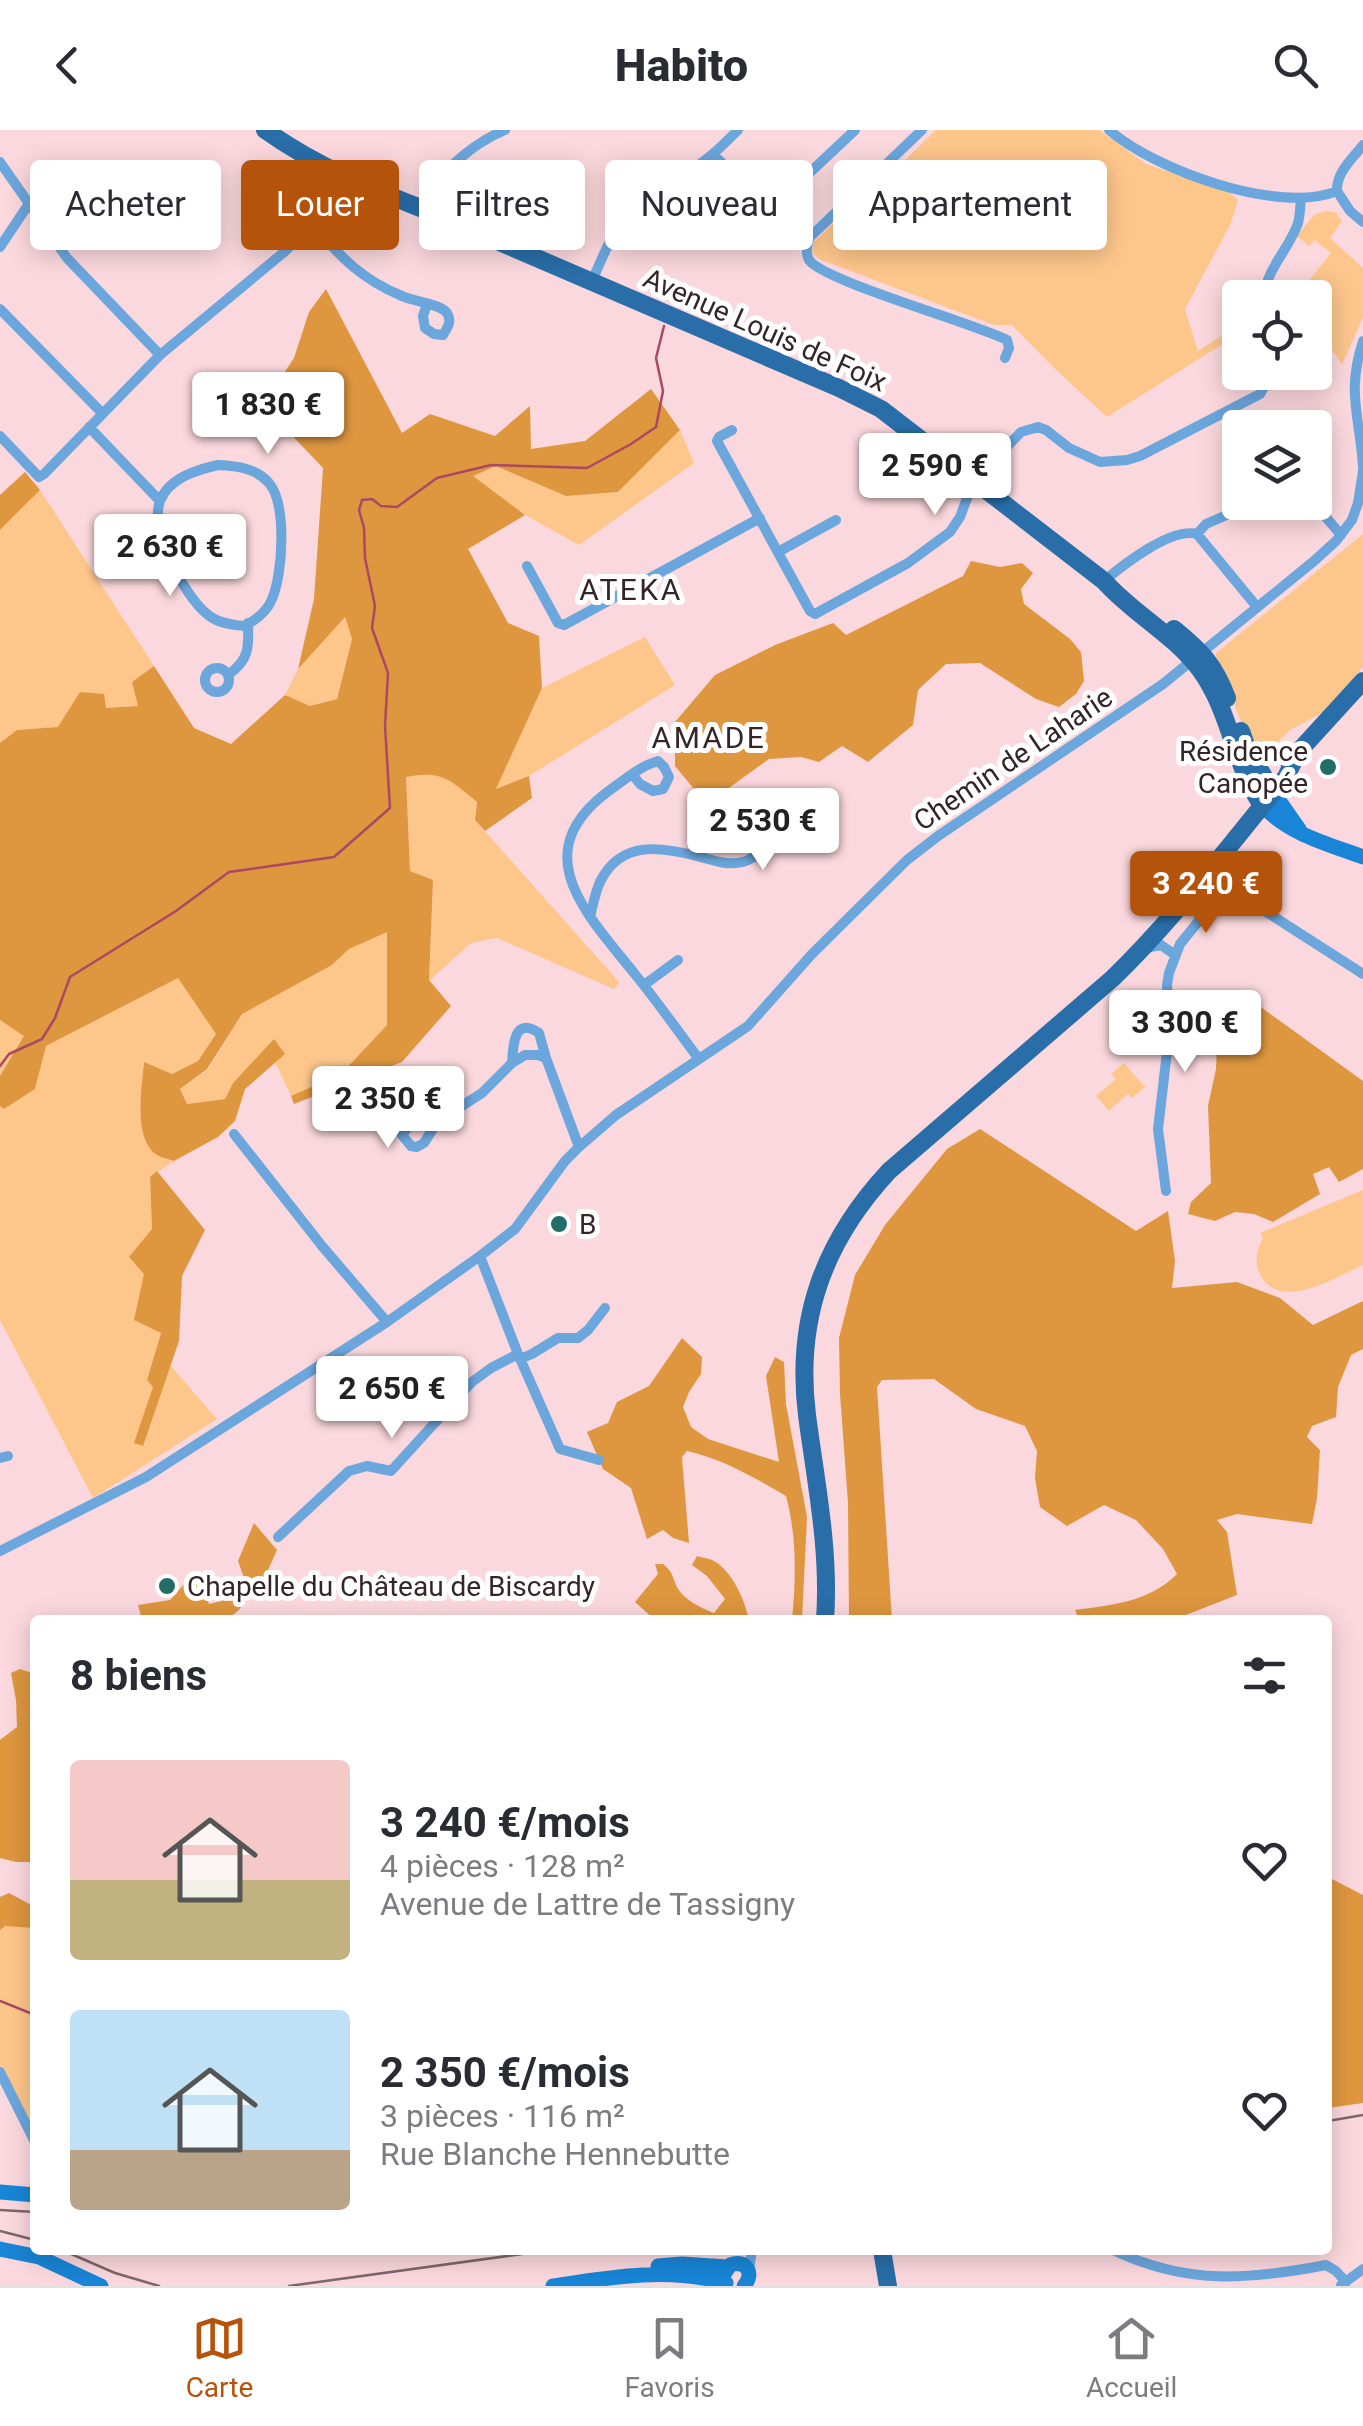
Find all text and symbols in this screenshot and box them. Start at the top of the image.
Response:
icon: back [40,38,95,93]
icon: search [1268,38,1323,93]
text: Habito [615,39,748,92]
chip: Acheter [30,160,221,250]
chip: Louer [241,160,399,250]
chip: Filtres [419,160,585,250]
chip: Nouveau [605,160,813,250]
chip: Appartement [833,160,1107,250]
street label: Avenue Louis de Foix [638,262,892,399]
map controls [1222,280,1332,520]
button: locate [1222,280,1332,390]
pin: 1 830 € [176,372,360,457]
text: 1 830 € [214,385,322,423]
button: layers [1222,410,1332,520]
pin: 2 590 € [843,433,1027,518]
text: 2 590 € [881,446,989,484]
pin: 2 630 € [78,514,262,599]
text: 2 630 € [116,527,224,565]
district label: ATEKA [579,572,683,607]
street label: Chemin de Laharie [908,680,1118,838]
district label: AMADE [652,720,766,755]
place label: Résidence Canopée [1179,735,1308,800]
marker: Résidence Canopée [1317,756,1339,778]
pin: 2 530 € [671,788,855,873]
text: 2 530 € [709,801,817,839]
pin: 3 240 € [1114,851,1298,936]
text: 3 240 € [1152,864,1260,902]
pin: 3 300 € [1093,990,1277,1075]
text: 3 300 € [1131,1003,1239,1041]
pin: 2 350 € [296,1066,480,1151]
text: 2 350 € [334,1079,442,1117]
place label: B [579,1208,596,1241]
marker: B [548,1213,570,1235]
pin: 2 650 € [300,1356,484,1441]
text: 2 650 € [338,1369,446,1407]
place label: Chapelle du Château de Biscardy [187,1570,595,1603]
marker: Chapelle du Château de Biscardy [156,1575,178,1597]
icon: filters [1237,1648,1292,1703]
text: 8 biens [70,1651,207,1700]
text: 3 240 €/mois [380,1798,630,1847]
icon: home [150,1800,270,1920]
icon: heart [1237,1833,1292,1888]
text: 4 pièces · 128 m² [380,1847,625,1885]
text: Avenue de Lattre de Tassigny [380,1885,795,1923]
text: 2 350 €/mois [380,2048,630,2097]
icon: home [150,2050,270,2170]
icon: heart [1237,2083,1292,2138]
text: 3 pièces · 116 m² [380,2097,625,2135]
text: Rue Blanche Hennebutte [380,2135,730,2173]
tab: Carte [186,2311,253,2404]
tab: Favoris [625,2311,715,2404]
tab: Accueil [1086,2311,1177,2404]

